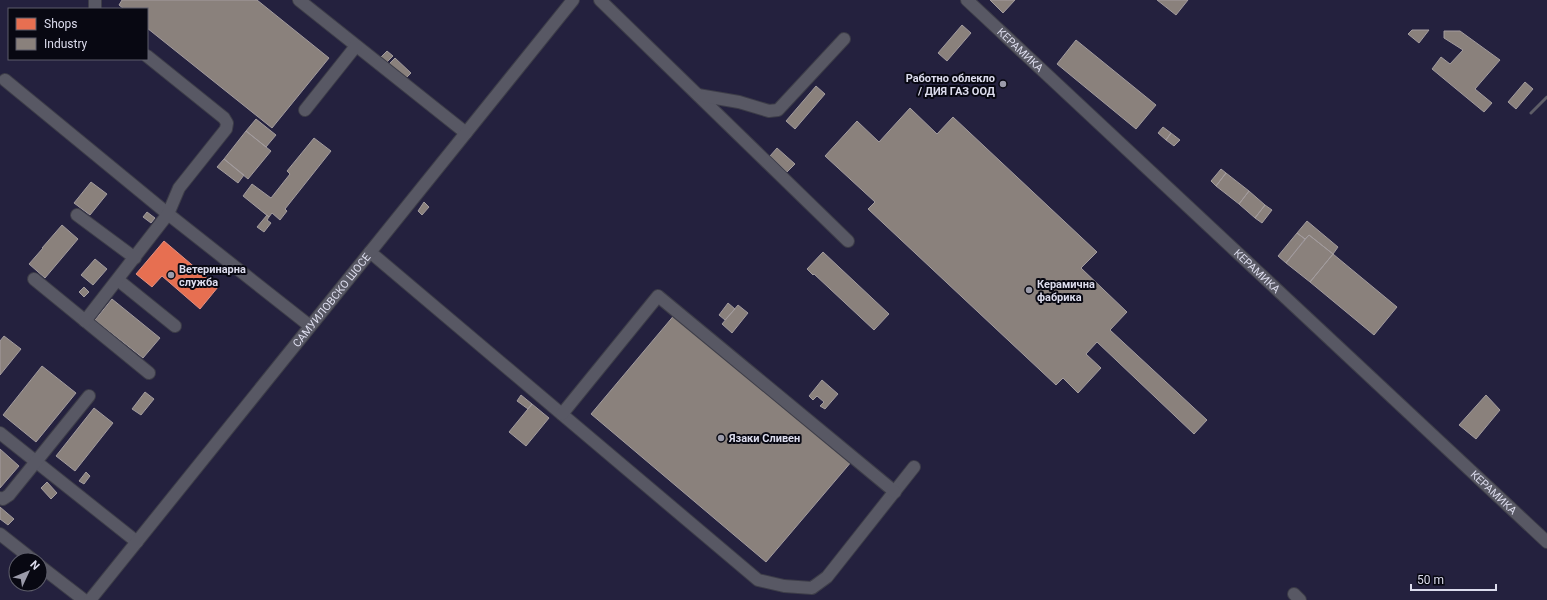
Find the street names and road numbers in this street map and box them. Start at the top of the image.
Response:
street label: КЕРАМИКА [995,25,1047,75]
street label: КЕРАМИКА [1231,246,1283,296]
street label: САМУИЛОВСКО ШОСЕ [290,251,373,350]
street label: КЕРАМИКА [1468,468,1520,518]

